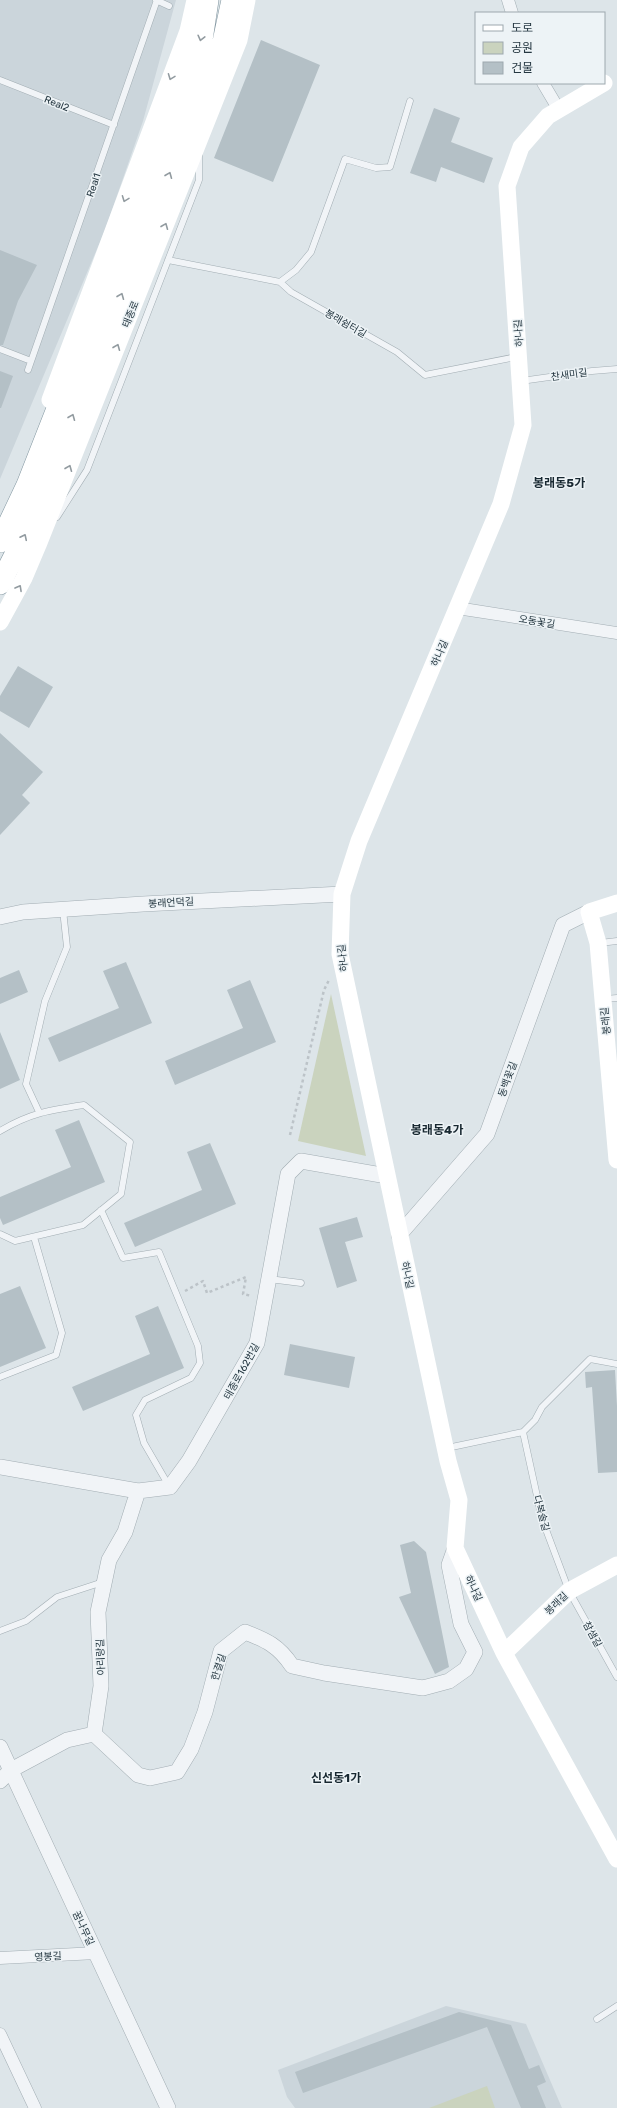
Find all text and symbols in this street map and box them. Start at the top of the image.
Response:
legend [475,12,605,84]
text: 도로 [511,21,533,35]
one-way arrow [198,35,206,42]
text: 공원 [511,41,533,55]
text: 건물 [511,61,533,75]
one-way arrow [168,74,176,81]
street label: Real2 [42,94,71,114]
street label: Real1 [84,172,104,199]
one-way arrow [165,172,173,179]
one-way arrow [122,195,130,202]
one-way arrow [160,223,168,230]
one-way arrow [116,292,124,299]
street label: 태종로 [120,299,142,329]
street label: 봉래쉼터길 [323,307,368,341]
street label: 하나길 [512,319,526,347]
one-way arrow [112,344,120,351]
street label: 찬새미길 [550,366,588,383]
one-way arrow [68,413,76,420]
one-way arrow [64,465,72,472]
district label: 봉래동5가 [533,476,585,490]
one-way arrow [19,534,27,541]
one-way arrow [14,585,21,592]
street label: 오동꽃길 [518,613,556,631]
street label: 하나길 [429,638,451,668]
street label: 봉래언덕길 [148,896,194,910]
street label: 하나길 [336,944,350,972]
street label: 봉래길 [599,1007,613,1035]
street label: 동백꽃길 [496,1060,520,1099]
district label: 봉래동4가 [411,1123,463,1137]
street label: 하나길 [398,1260,416,1290]
street label: 태종로162번길 [222,1341,262,1402]
street label: 다복솔길 [530,1494,552,1533]
street label: 하나길 [462,1573,484,1603]
street label: 봉래길 [543,1590,571,1618]
street label: 참샘길 [580,1620,604,1649]
street label: 아리랑길 [94,1638,108,1676]
street label: 한결길 [209,1652,229,1682]
district label: 신선동1가 [311,1771,361,1785]
street label: 꿈나무길 [70,1909,96,1948]
street label: 영봉길 [34,1950,62,1964]

